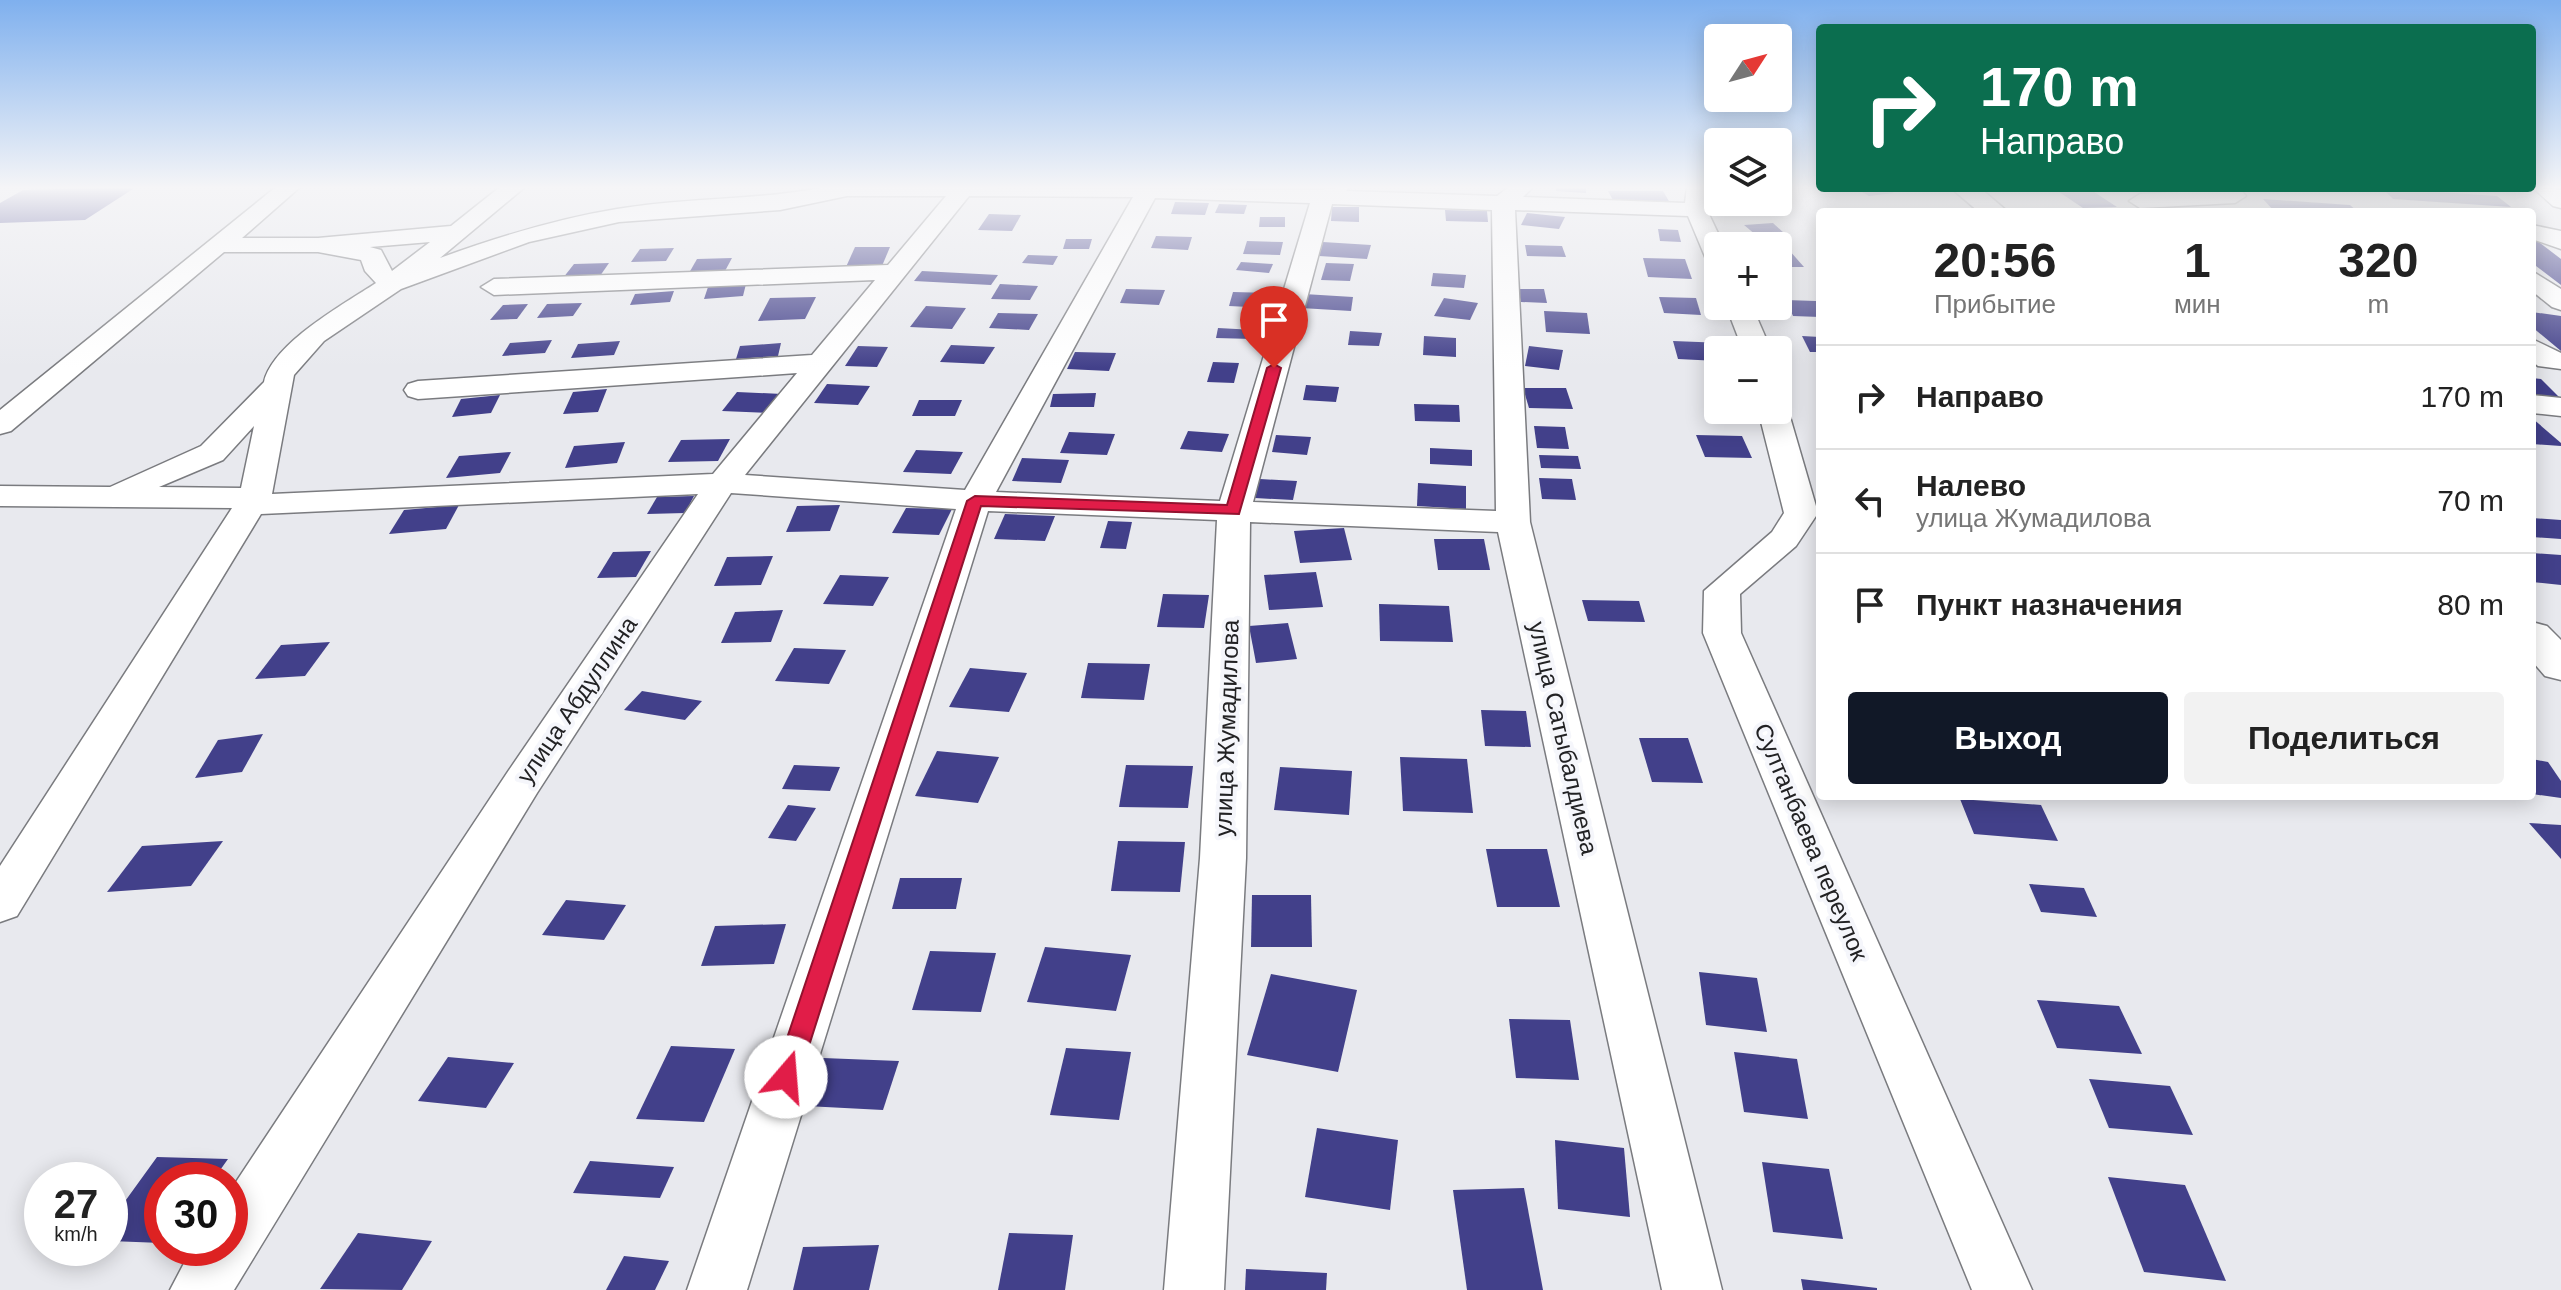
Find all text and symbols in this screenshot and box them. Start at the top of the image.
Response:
north arrow [1704,24,1792,112]
map controls [1704,24,1792,424]
text: 170 m [1980,55,2139,118]
icon: right [1848,56,1952,160]
text: Направо [1980,121,2124,162]
button: layers [1704,128,1792,216]
button: + [1704,232,1792,320]
text: 20:56 [1934,234,2056,287]
text: 1 [2184,234,2211,287]
text: 320 [2338,234,2418,287]
pin [1240,286,1308,368]
text: Прибытие [1934,289,2056,319]
text: мин [2174,289,2221,319]
text: m [2368,289,2389,319]
icon: arrive [1252,298,1296,342]
button: − [1704,336,1792,424]
icon: right [1848,375,1892,419]
text: Направо [1916,380,2044,413]
text: 170 m [2421,380,2504,413]
text: Налево [1916,469,2026,502]
icon: left [1848,479,1892,523]
text: 70 m [2437,484,2504,517]
text: улица Жумадилова [1916,503,2151,533]
icon: arrive [1848,583,1892,627]
text: Пункт назначения [1916,588,2183,621]
text: 80 m [2437,588,2504,621]
street label: улица Абдуллина [511,611,643,788]
street label: улица Жумадилова [1209,618,1244,837]
street label: улица Сатыбалдиева [1524,619,1604,858]
button: Выход [1848,692,2168,784]
button: Поделиться [2184,692,2504,784]
street label: Султанбаева переулок [1749,719,1874,965]
position arrow [744,1035,828,1119]
speed limit sign: 30 [144,1162,248,1266]
text: 27 [54,1182,98,1226]
text: km/h [54,1223,98,1245]

